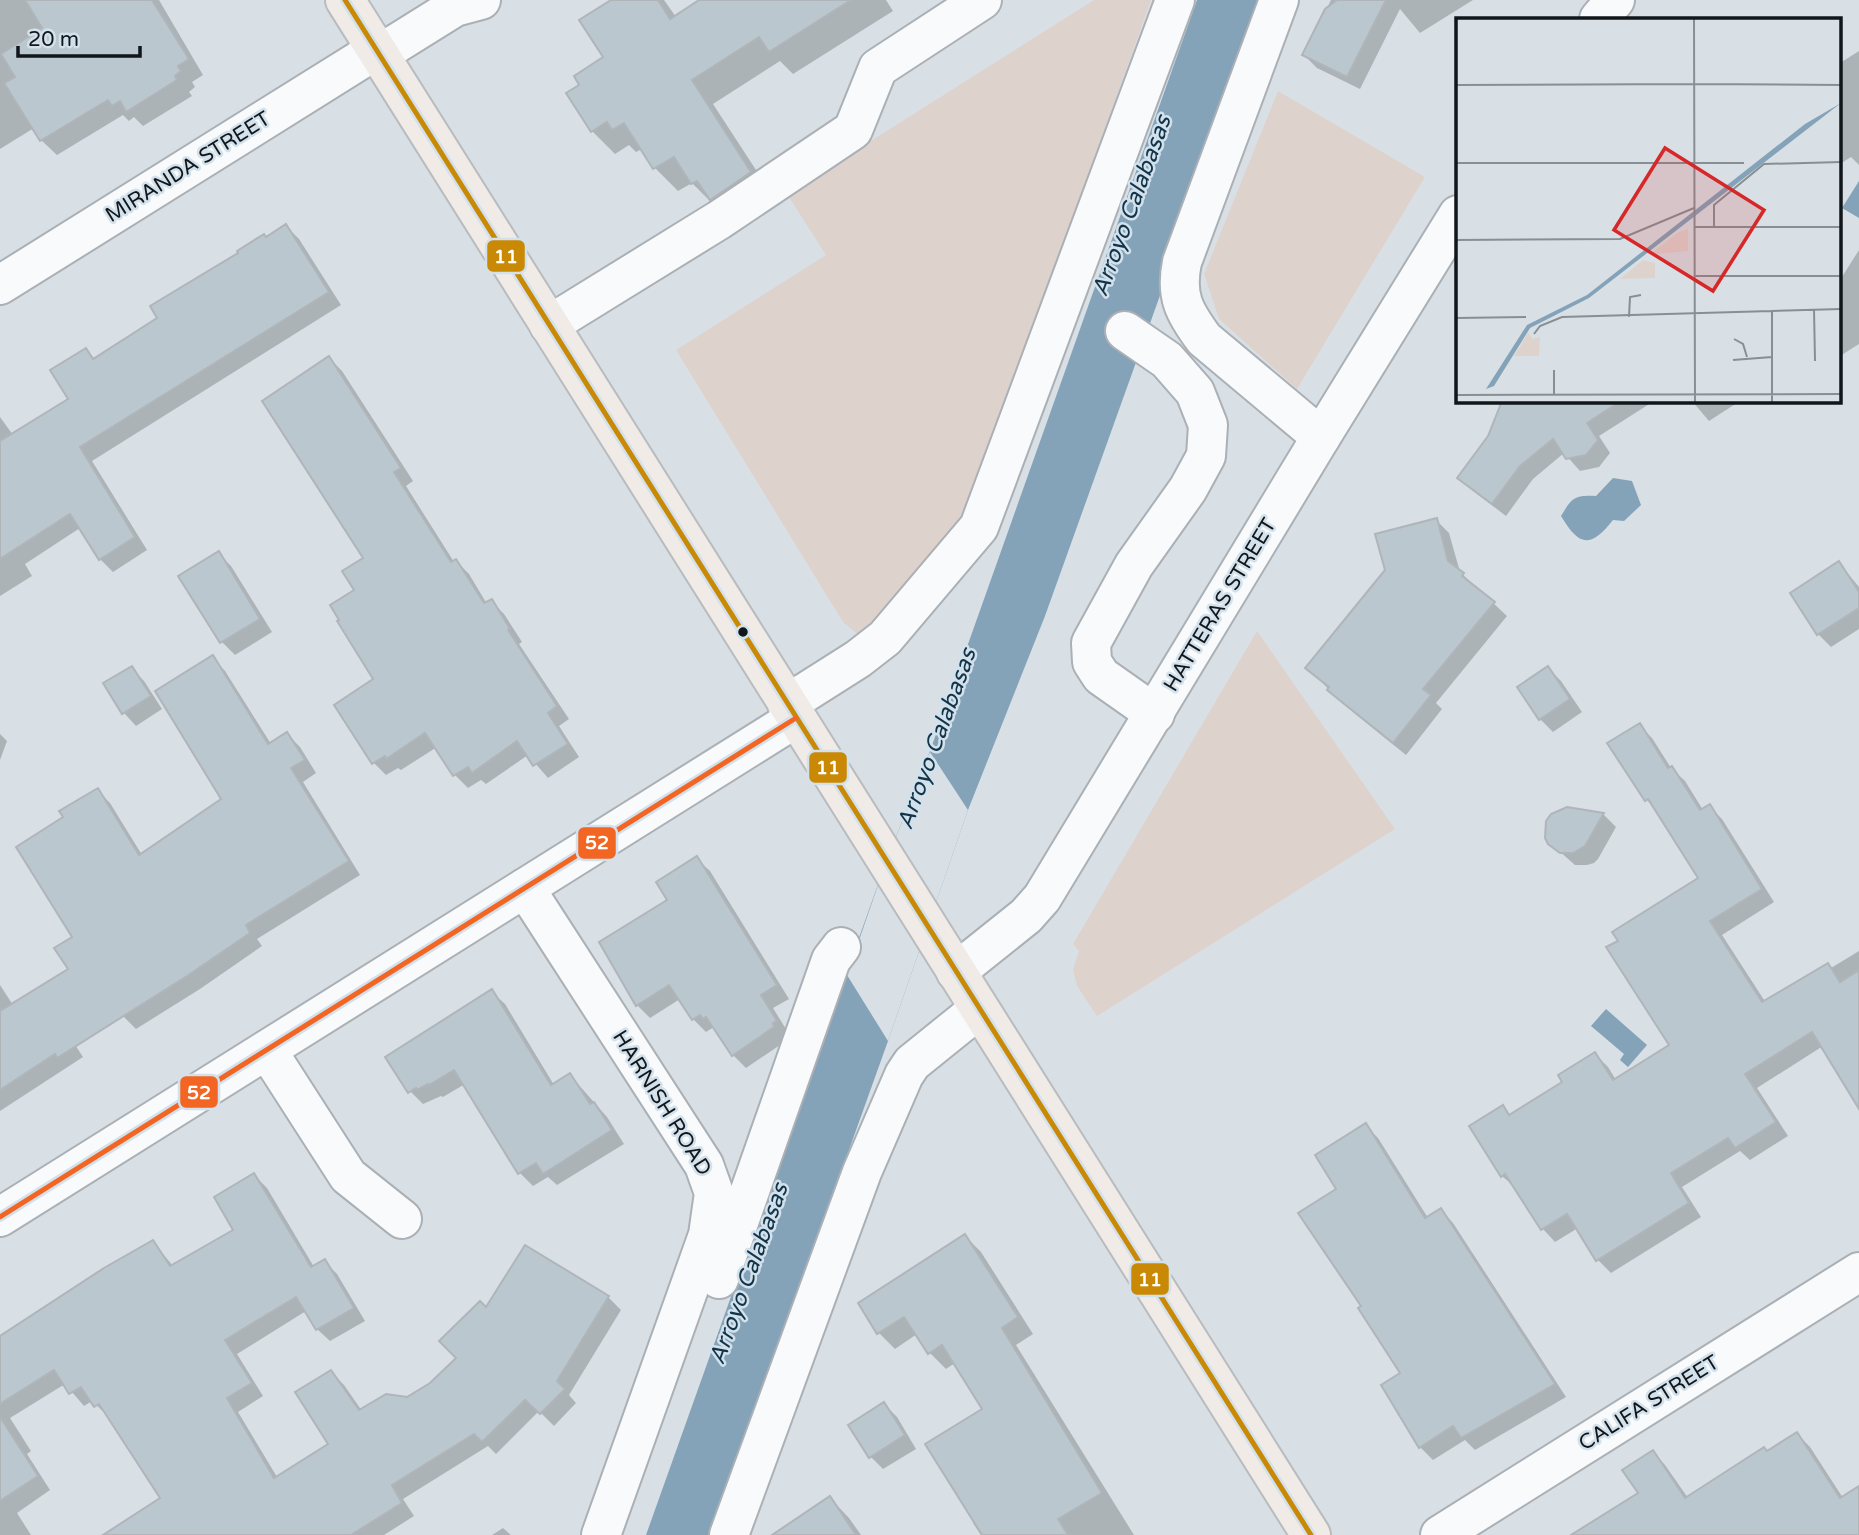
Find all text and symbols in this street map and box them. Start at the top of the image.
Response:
scale bar [18,14,140,58]
inset map [1456,18,1842,402]
text: 20 m [28,27,79,52]
street label: MIRANDA STREET [101,106,275,228]
water label: Arroyo Calabasas [1086,110,1178,300]
line badge: 11 [486,239,526,273]
text: 11 [494,246,518,268]
street label: HATTERAS STREET [1158,514,1282,696]
unlabelled marker [736,625,750,639]
water label: Arroyo Calabasas [891,643,983,833]
line badge: 11 [808,751,848,784]
text: 11 [816,757,840,779]
line badge: 52 [577,826,617,860]
text: 52 [585,832,609,854]
street label: HARNISH ROAD [607,1026,717,1180]
line badge: 52 [179,1075,219,1109]
text: 52 [187,1082,211,1104]
water label: Arroyo Calabasas [703,1178,795,1368]
line badge: 11 [1130,1262,1170,1296]
text: 11 [1138,1269,1162,1291]
street label: CALIFA STREET [1574,1350,1724,1456]

